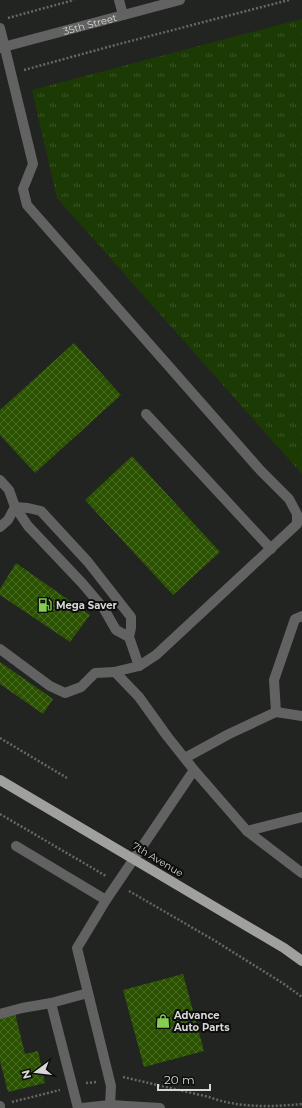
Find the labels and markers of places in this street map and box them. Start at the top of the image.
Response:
fuel station icon: Mega Saver [37,597,53,613]
place label: Mega Saver [56,599,117,612]
place label: Advance Auto Parts [173,1009,230,1034]
shop icon: Advance Auto Parts [155,1013,171,1029]

